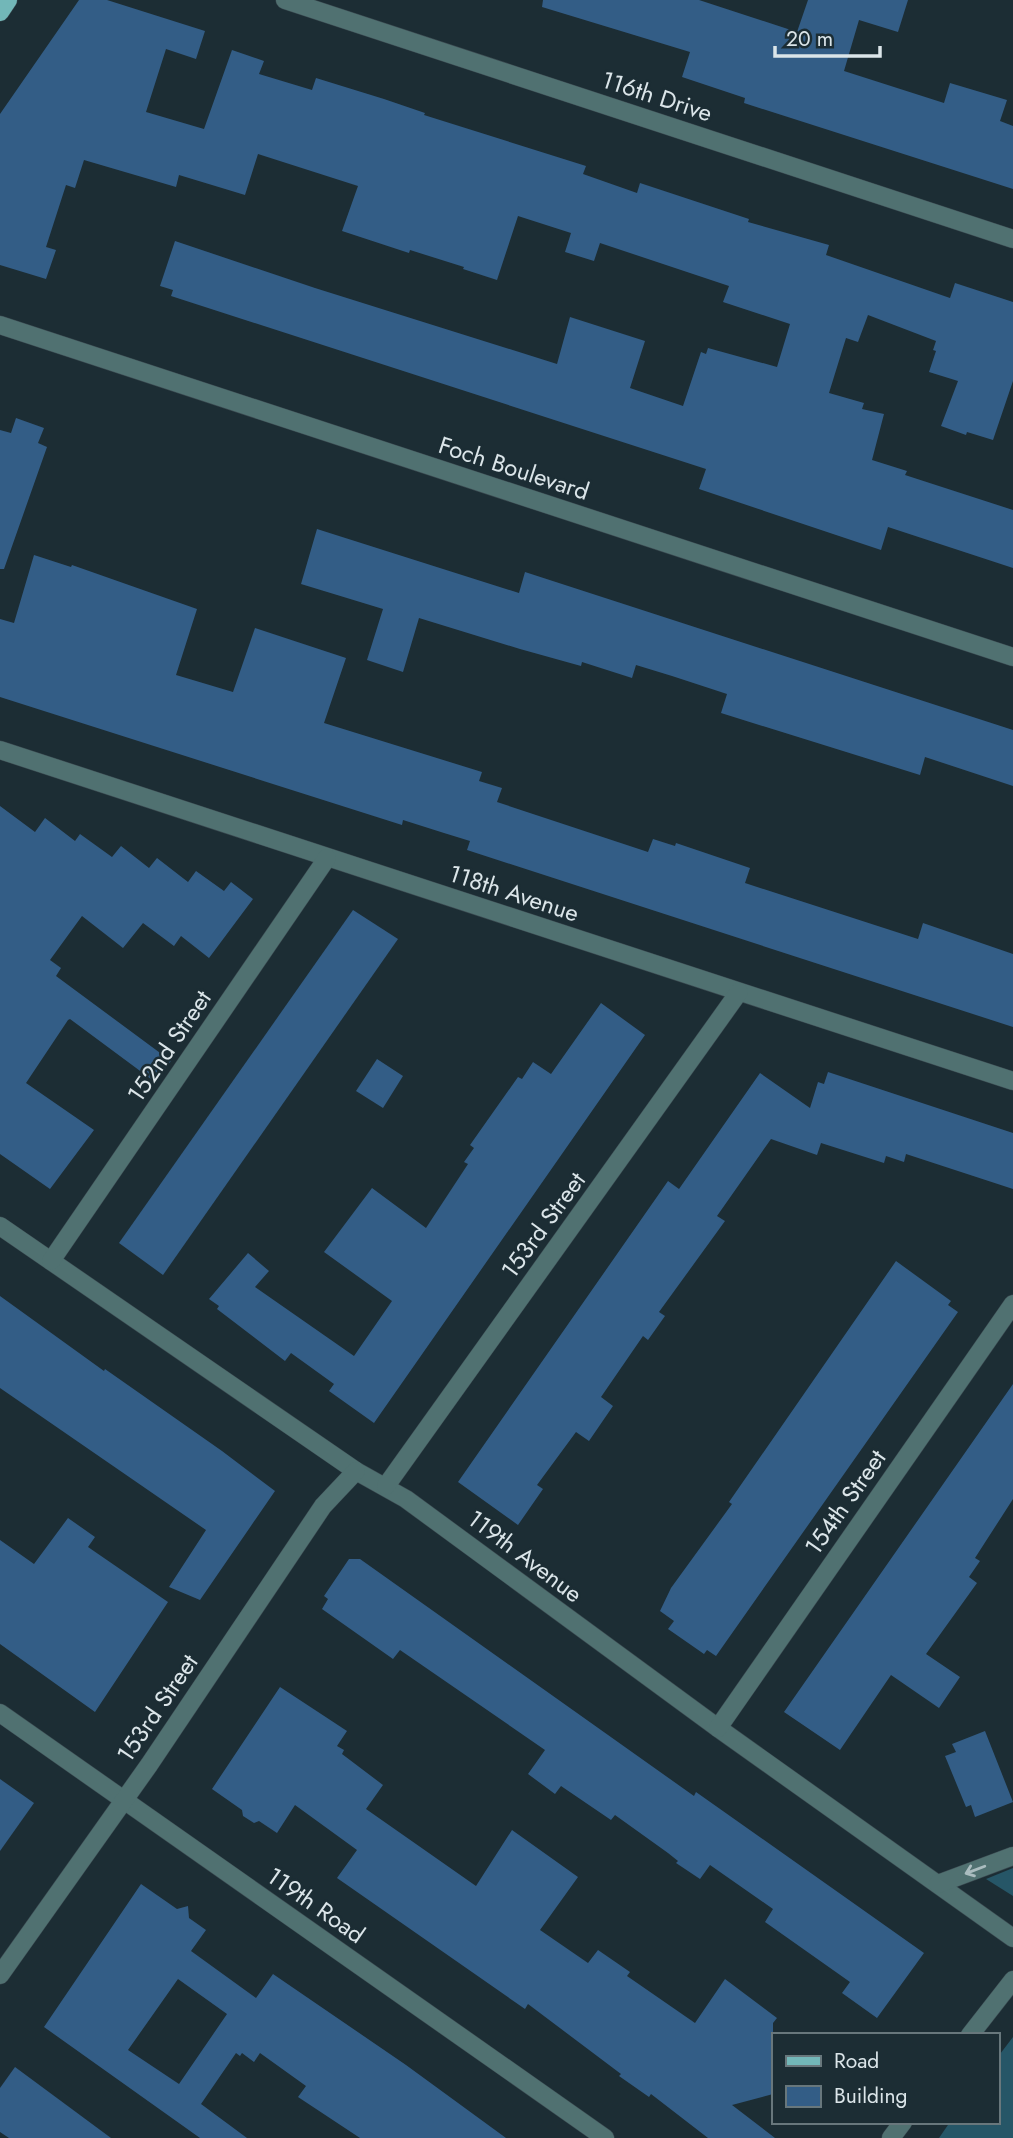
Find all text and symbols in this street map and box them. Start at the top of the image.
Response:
scale bar [775,14,880,58]
text: 20 m [786,24,833,54]
street label: 116th Drive [597,62,717,130]
street label: Foch Boulevard [434,427,594,509]
street label: 118th Avenue [444,855,584,931]
street label: 152nd Street [118,983,220,1109]
street label: 153rd Street [492,1164,594,1285]
street label: 154th Street [796,1442,894,1562]
street label: 119th Avenue [460,1501,590,1611]
street label: 153rd Street [108,1647,206,1769]
street label: 119th Road [260,1858,372,1952]
one-way arrow [965,1865,987,1877]
legend [772,2033,999,2124]
text: Road [834,2046,879,2076]
text: Building [834,2081,907,2111]

